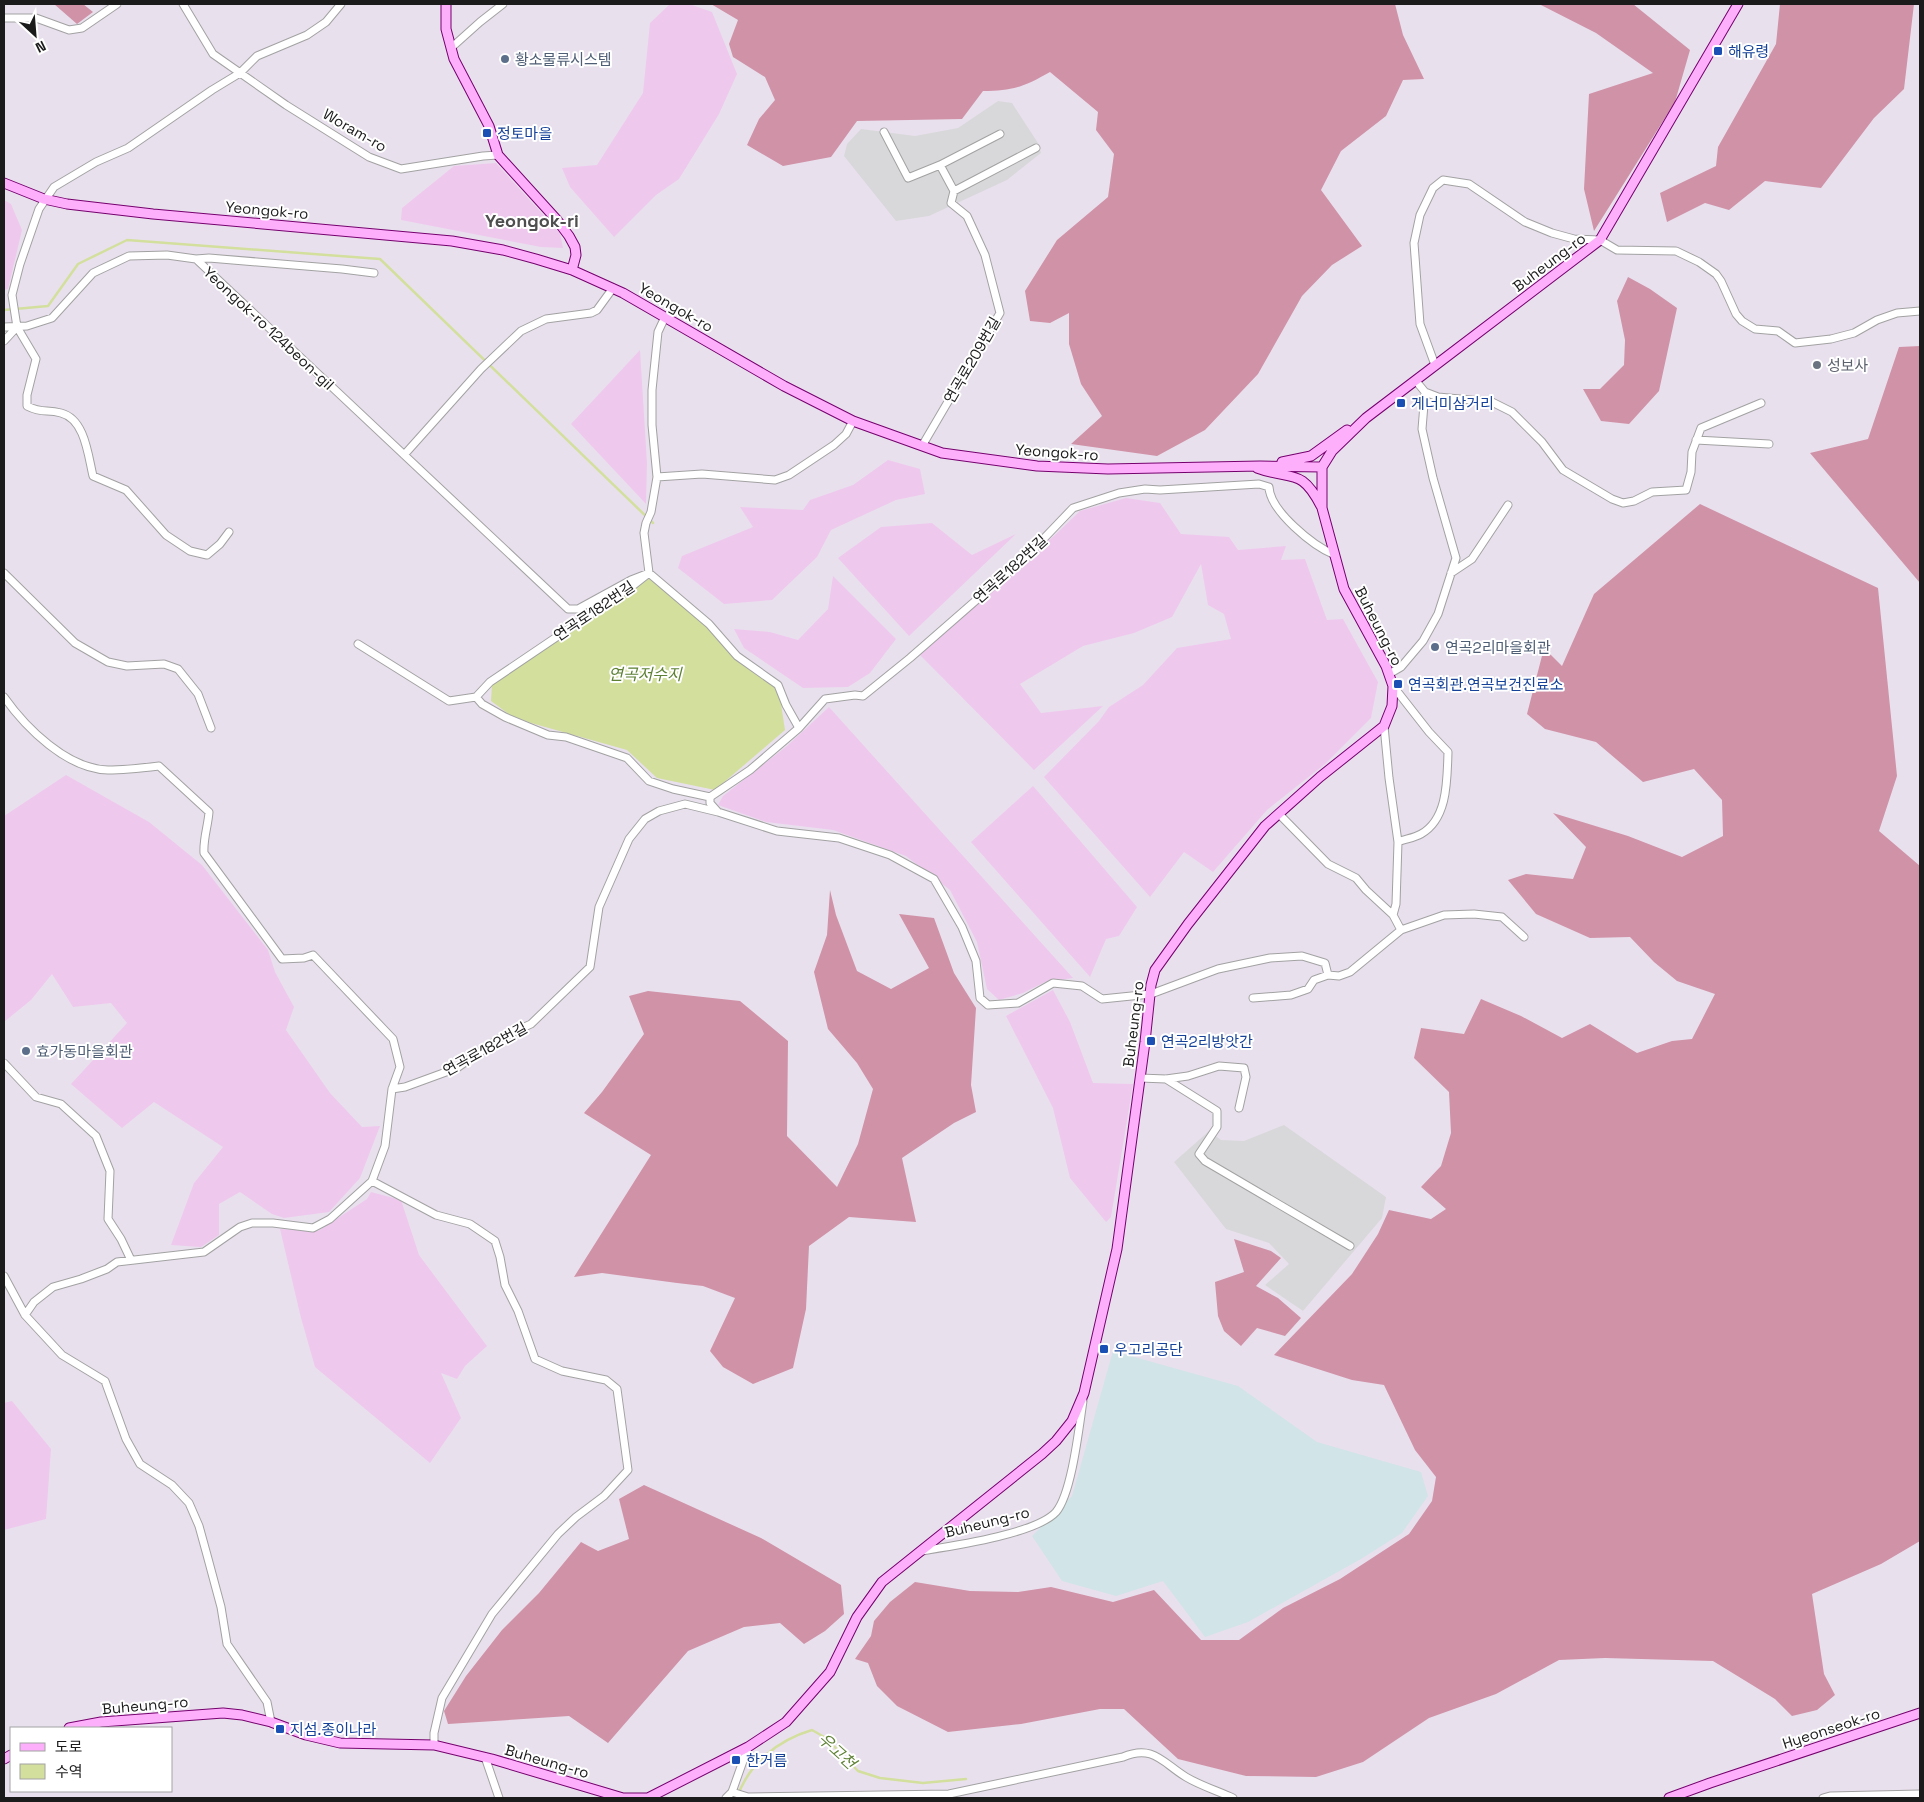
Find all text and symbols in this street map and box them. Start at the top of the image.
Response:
north arrow [10,10,60,60]
text: N [33,37,49,57]
place label: 해유령 [1728,42,1769,61]
marker: 해유령 [1712,45,1724,57]
place label: 황소물류시스템 [515,50,612,69]
marker: 황소물류시스템 [499,53,511,65]
street label: Woram-ro [320,104,390,156]
place label: 정토마을 [497,124,552,143]
marker: 정토마을 [481,127,493,139]
street label: Yeongok-ro [225,197,309,223]
district label: Yeongok-ri [485,209,579,232]
street label: Buheung-ro [1509,228,1589,296]
street label: Yeongok-ro 124beon-gil [200,262,338,394]
street label: Yeongok-ro [635,278,717,336]
street label: 연곡로209번길 [940,313,1004,407]
place label: 성보사 [1827,356,1869,375]
marker: 성보사 [1811,359,1823,371]
place label: 게너미삼거리 [1411,394,1494,413]
marker: 게너미삼거리 [1395,397,1407,409]
street label: Yeongok-ro [1015,440,1099,464]
street label: 연곡로182번길 [969,531,1051,607]
street label: 연곡로182번길 [550,577,638,645]
street label: Buheung-ro [1351,583,1407,669]
place label: 연곡2리마을회관 [1445,638,1551,657]
marker: 연곡2리마을회관 [1429,641,1441,653]
water label: 연곡저수지 [608,664,683,685]
place label: 연곡회관.연곡보건진료소 [1408,675,1564,694]
marker: 연곡회관.연곡보건진료소 [1392,678,1404,690]
street label: Buheung-ro [1118,980,1148,1068]
street label: 연곡로182번길 [439,1018,531,1080]
place label: 연곡2리방앗간 [1161,1032,1253,1051]
marker: 연곡2리방앗간 [1145,1035,1157,1047]
place label: 효가동마을회관 [36,1042,133,1061]
marker: 효가동마을회관 [20,1045,32,1057]
place label: 우고리공단 [1114,1340,1183,1359]
marker: 우고리공단 [1098,1343,1110,1355]
street label: Buheung-ro [943,1502,1031,1542]
street label: Buheung-ro [101,1692,189,1718]
street label: Hyeonseok-ro [1780,1703,1882,1753]
place label: 지섬.종이나라 [290,1720,377,1739]
marker: 지섬.종이나라 [274,1723,286,1735]
legend [10,1727,172,1792]
water label: 우고천 [814,1728,862,1775]
text: 도로 [55,1737,83,1756]
street label: Buheung-ro [503,1740,591,1782]
place label: 한거름 [746,1751,788,1770]
marker: 한거름 [730,1754,742,1766]
text: 수역 [55,1762,83,1781]

